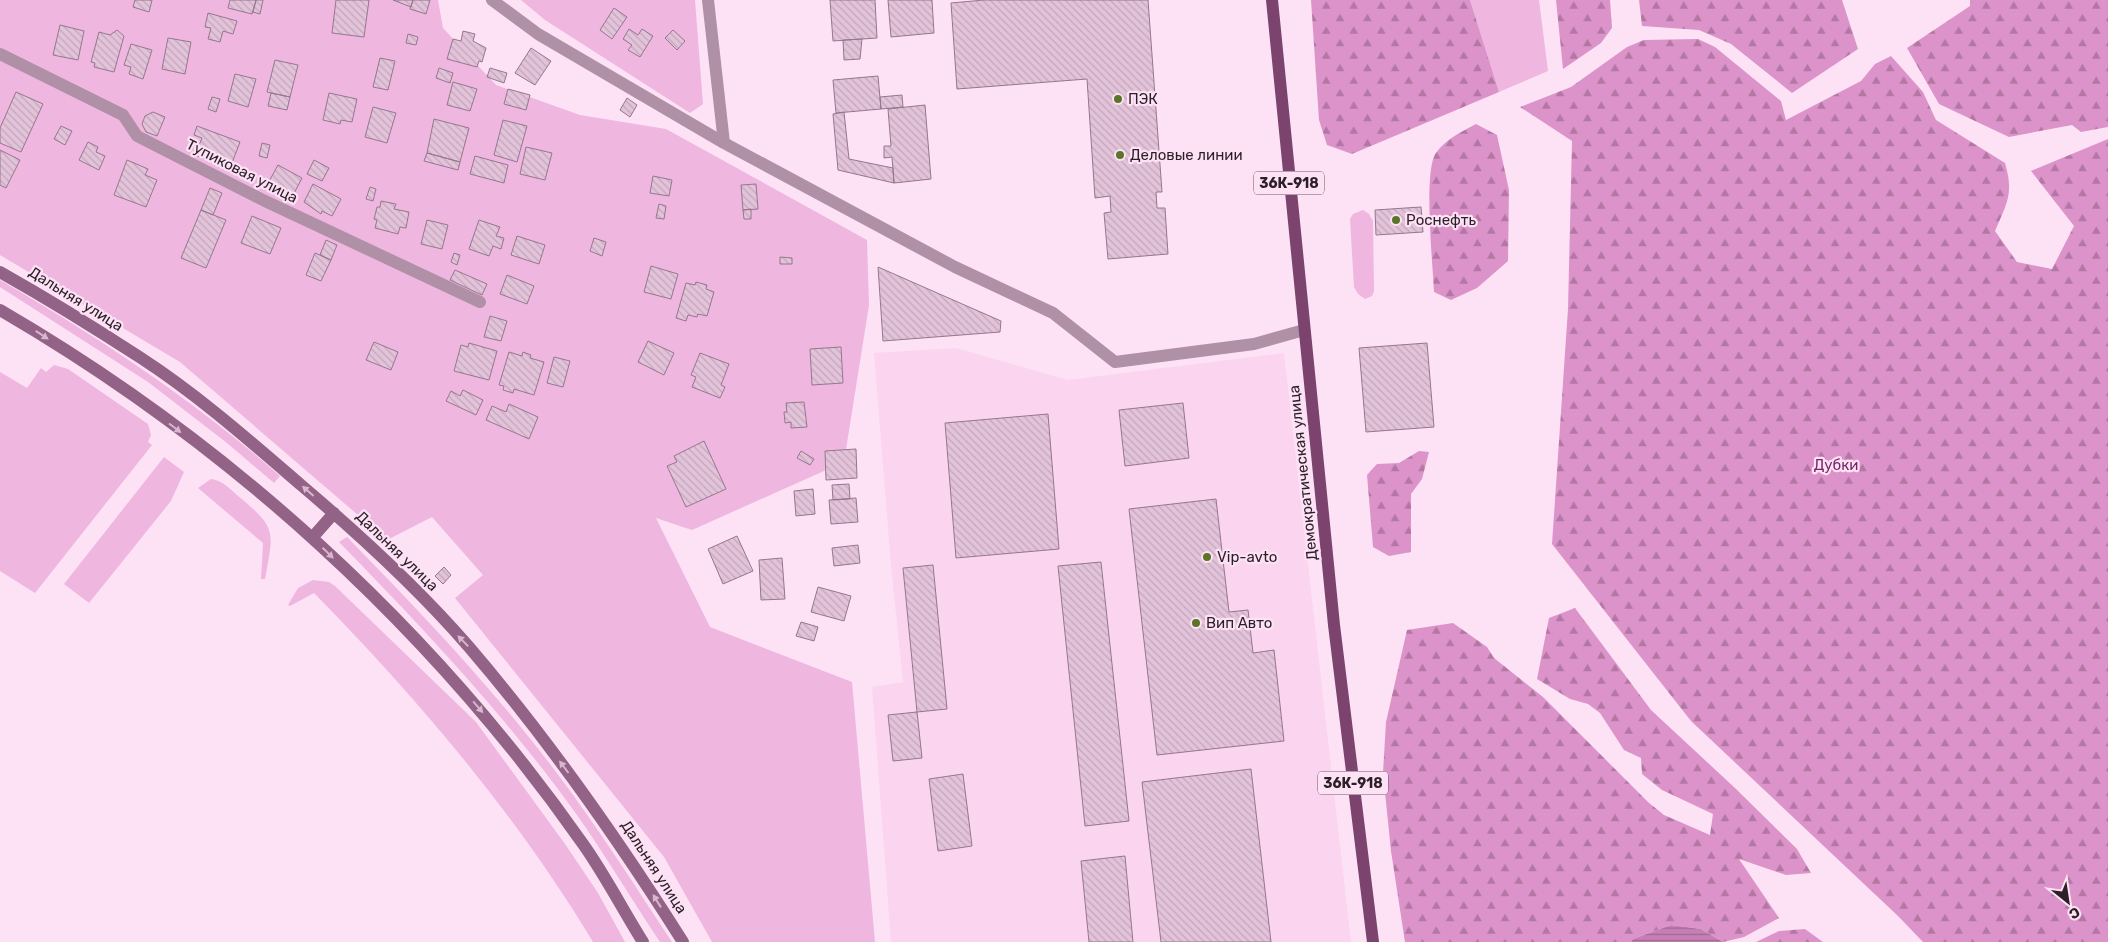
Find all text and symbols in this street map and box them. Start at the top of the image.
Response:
place label: ПЭК [1128,90,1158,108]
marker: ПЭК [1112,93,1124,105]
street label: Тупиковая улица [183,135,301,207]
place label: Деловые линии [1130,146,1243,164]
marker: Деловые линии [1114,149,1126,161]
road number: 36К-918 [1254,172,1324,194]
place label: Роснефть [1406,211,1476,229]
marker: Роснефть [1390,214,1402,226]
street label: Дальняя улица [26,263,126,335]
one-way arrow [35,330,48,340]
street label: Демократическая улица [1285,384,1321,562]
one-way arrow [168,422,181,433]
park label: Дубки [1814,456,1858,474]
one-way arrow [302,486,315,497]
street label: Дальняя улица [352,507,442,595]
one-way arrow [321,547,333,559]
place label: Vip-avto [1217,548,1277,566]
marker: Vip-avto [1201,551,1213,563]
place label: Вип Авто [1206,614,1272,632]
marker: Вип Авто [1190,617,1202,629]
one-way arrow [457,635,469,647]
one-way arrow [472,700,483,713]
one-way arrow [559,761,570,774]
road number: 36К-918 [1318,771,1388,794]
street label: Дальняя улица [617,817,691,917]
north arrow [2043,877,2093,927]
one-way arrow [652,894,662,907]
text: С [2066,903,2083,923]

